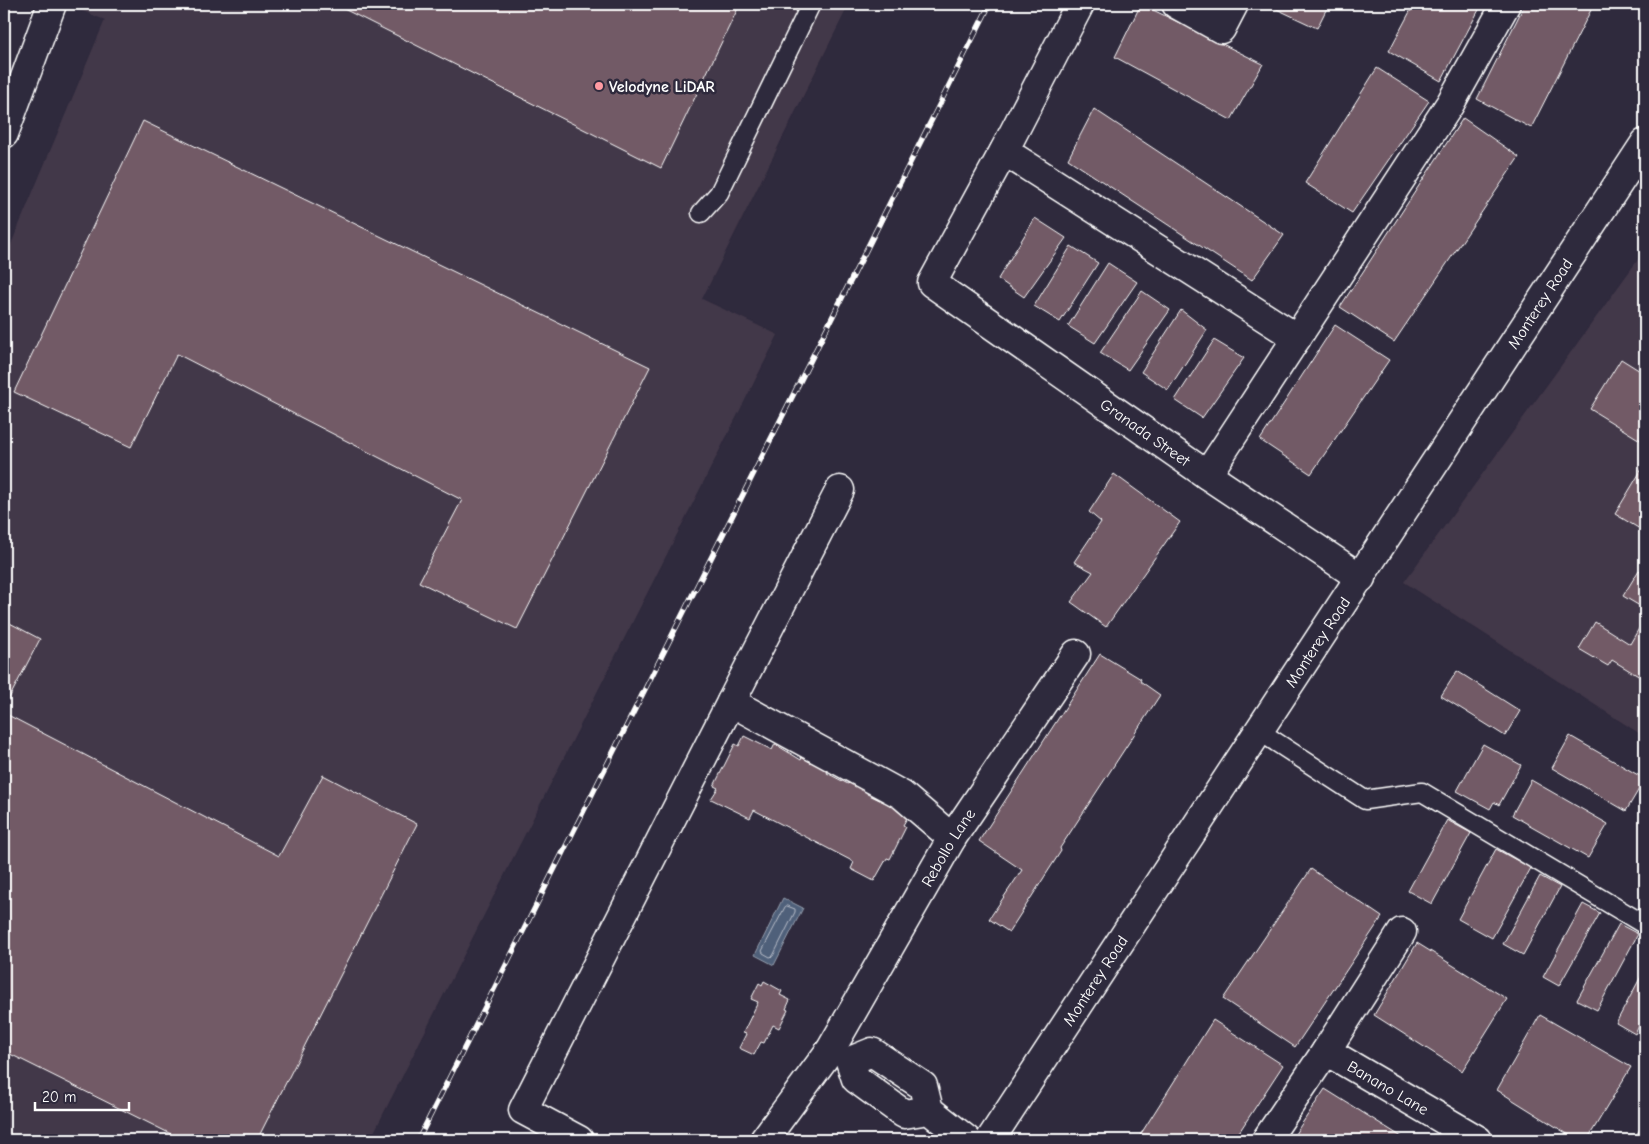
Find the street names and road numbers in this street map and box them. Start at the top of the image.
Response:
street label: Monterey Road [1504,256,1577,352]
street label: Granada Street [1096,395,1193,470]
street label: Monterey Road [1282,594,1354,691]
street label: Rebollo Lane [918,805,979,890]
street label: Monterey Road [1060,932,1132,1029]
street label: Banano Lane [1344,1058,1431,1119]

